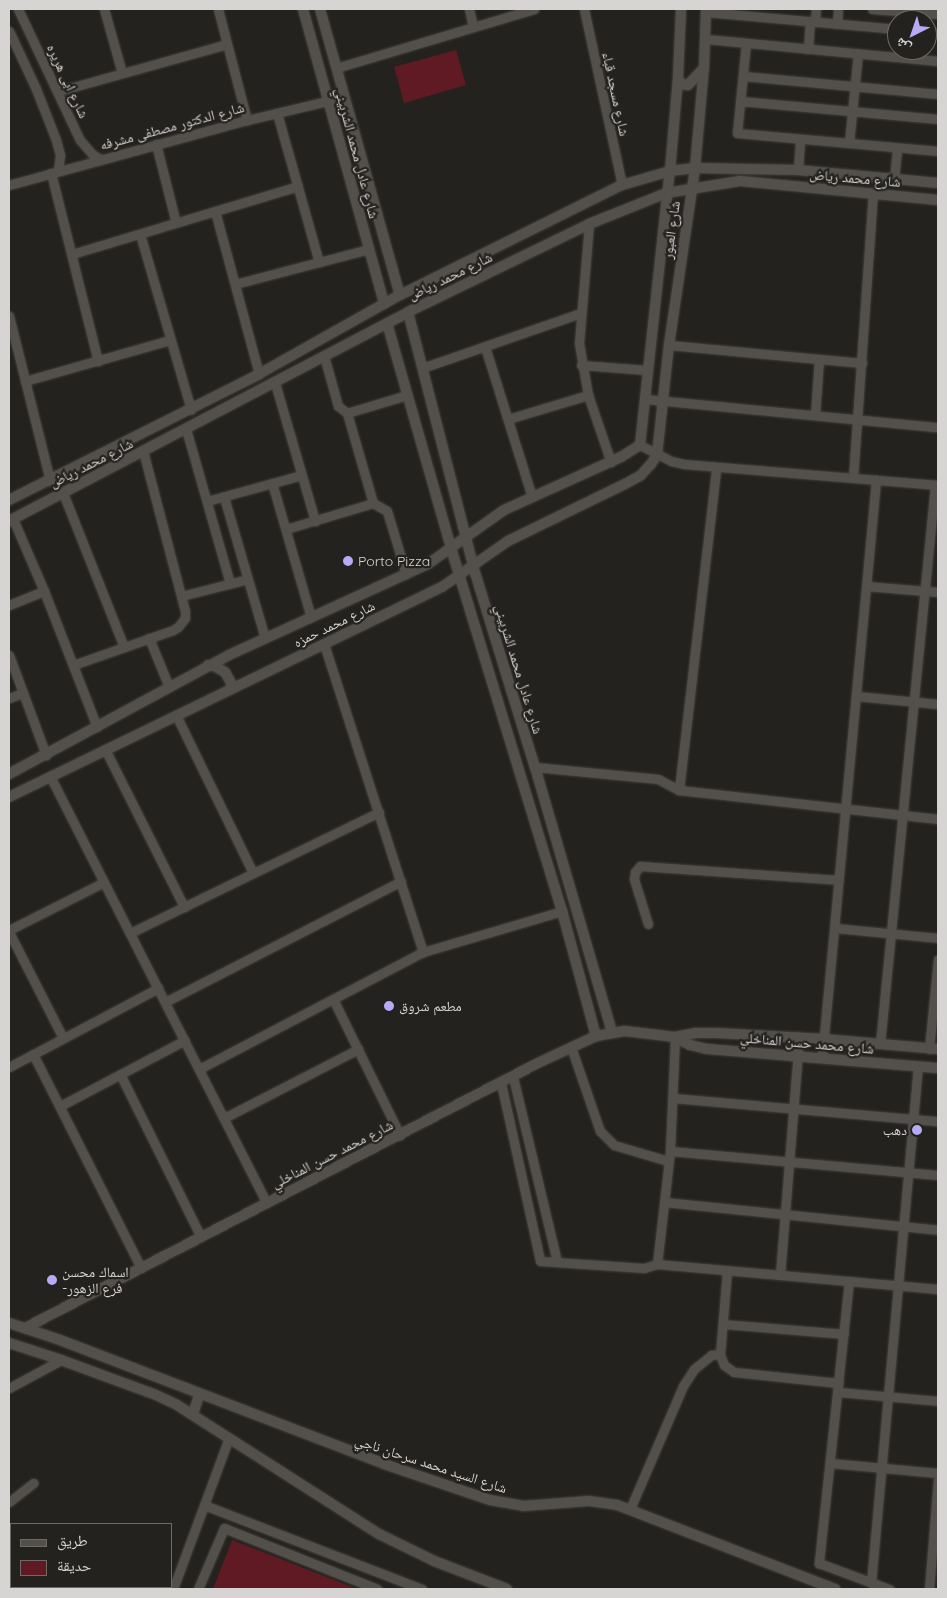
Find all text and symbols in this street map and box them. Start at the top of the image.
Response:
north arrow [887,10,937,60]
text: ش [891,34,914,57]
street label: شارع ابى هريره [43,41,93,121]
street label: شارع مسجد قباء [599,50,633,138]
street label: شارع عادل محمد الشربيني [331,86,383,220]
street label: شارع الدكتور مصطفى مشرفه [98,99,246,153]
street label: شارع محمد رياض [809,166,901,190]
street label: شارع العبور [659,200,683,260]
street label: شارع محمد رياض [405,248,495,304]
street label: شارع محمد رياض [46,435,136,491]
place label: Porto Pizza [358,553,430,569]
marker: Porto Pizza [342,555,354,567]
street label: شارع محمد حمزه [291,597,377,651]
street label: شارع عادل محمد الشربيني [491,602,547,736]
place label: مطعم شروق [399,998,462,1014]
marker: مطعم شروق [383,1000,395,1012]
street label: شارع محمد حسن المناخلي [739,1029,875,1057]
street label: شارع محمد حسن المناخلي [268,1116,396,1192]
place label: دهب [883,1122,907,1138]
marker: دهب [911,1124,923,1136]
place label: اسماك محسن -فرع الزهور [62,1264,129,1296]
marker: اسماك محسن -فرع الزهور [46,1274,58,1286]
street label: شارع السيد محمد سرحان ناجي [353,1431,509,1497]
legend [10,1523,172,1588]
text: طريق [57,1531,88,1550]
text: حديقة [57,1556,91,1575]

